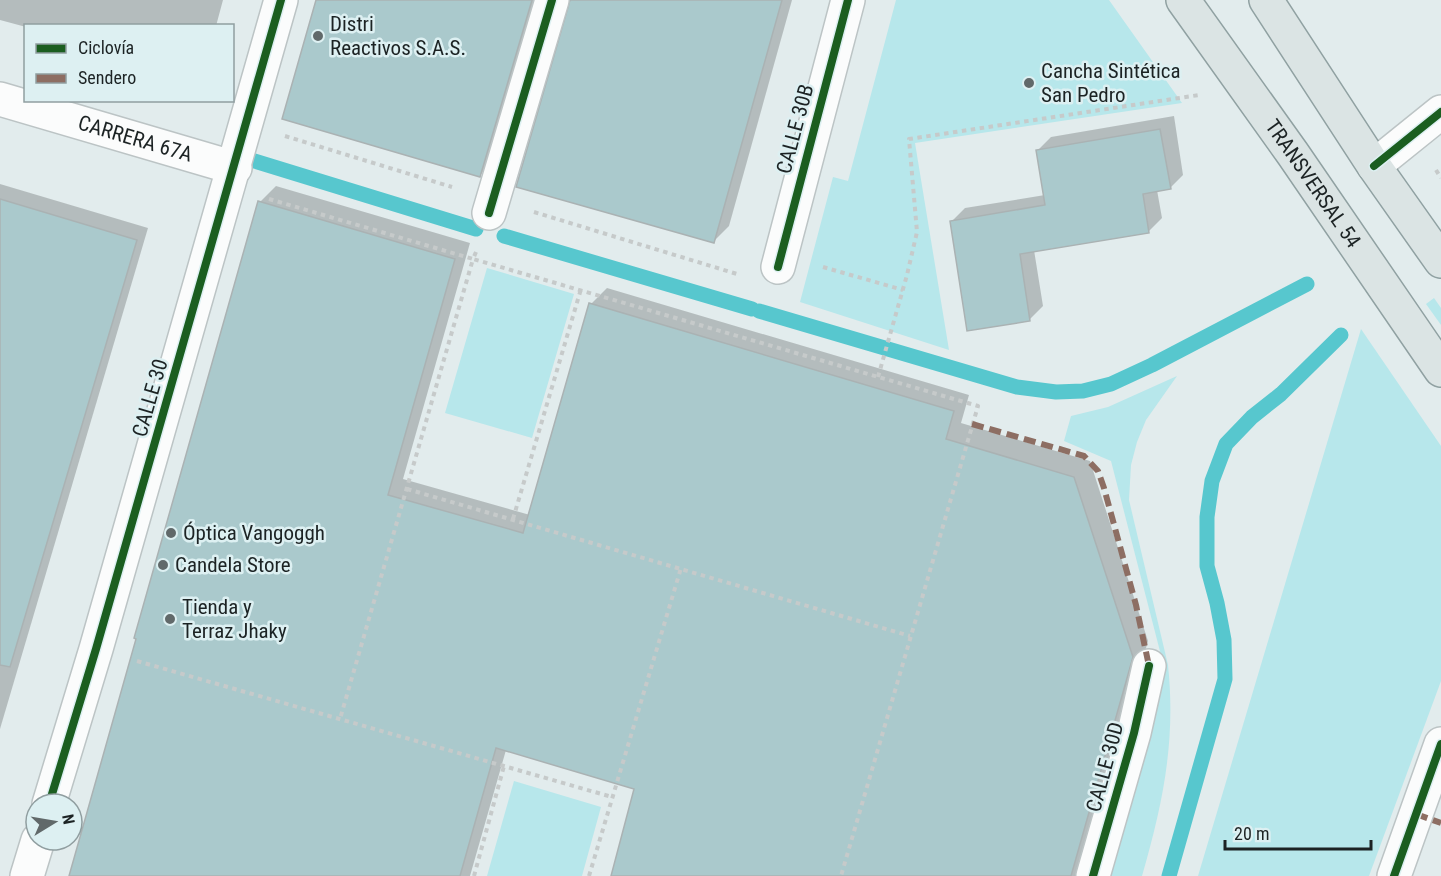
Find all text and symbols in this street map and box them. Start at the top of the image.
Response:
place label: Distri Reactivos S.A.S. [330,12,466,60]
legend [24,24,234,102]
marker: Distri Reactivos S.A.S. [311,29,325,43]
text: Ciclovía [78,37,134,58]
place label: Cancha Sintética San Pedro [1041,59,1181,107]
text: Sendero [78,67,136,88]
marker: Cancha Sintética San Pedro [1022,76,1036,90]
street label: CALLE 30B [772,82,818,176]
street label: CARRERA 67A [75,111,195,167]
street label: TRANSVERSAL 54 [1260,115,1366,252]
street label: CALLE 30 [127,356,173,440]
place label: Óptica Vangoggh [183,521,325,545]
marker: Óptica Vangoggh [164,526,178,540]
place label: Candela Store [175,553,291,577]
marker: Candela Store [156,558,170,572]
place label: Tienda y Terraz Jhaky [182,595,287,643]
marker: Tienda y Terraz Jhaky [163,612,177,626]
street label: CALLE 30D [1082,719,1128,815]
north arrow [24,792,84,852]
text: N [58,813,78,826]
scale bar [1225,813,1370,851]
text: 20 m [1234,823,1269,844]

